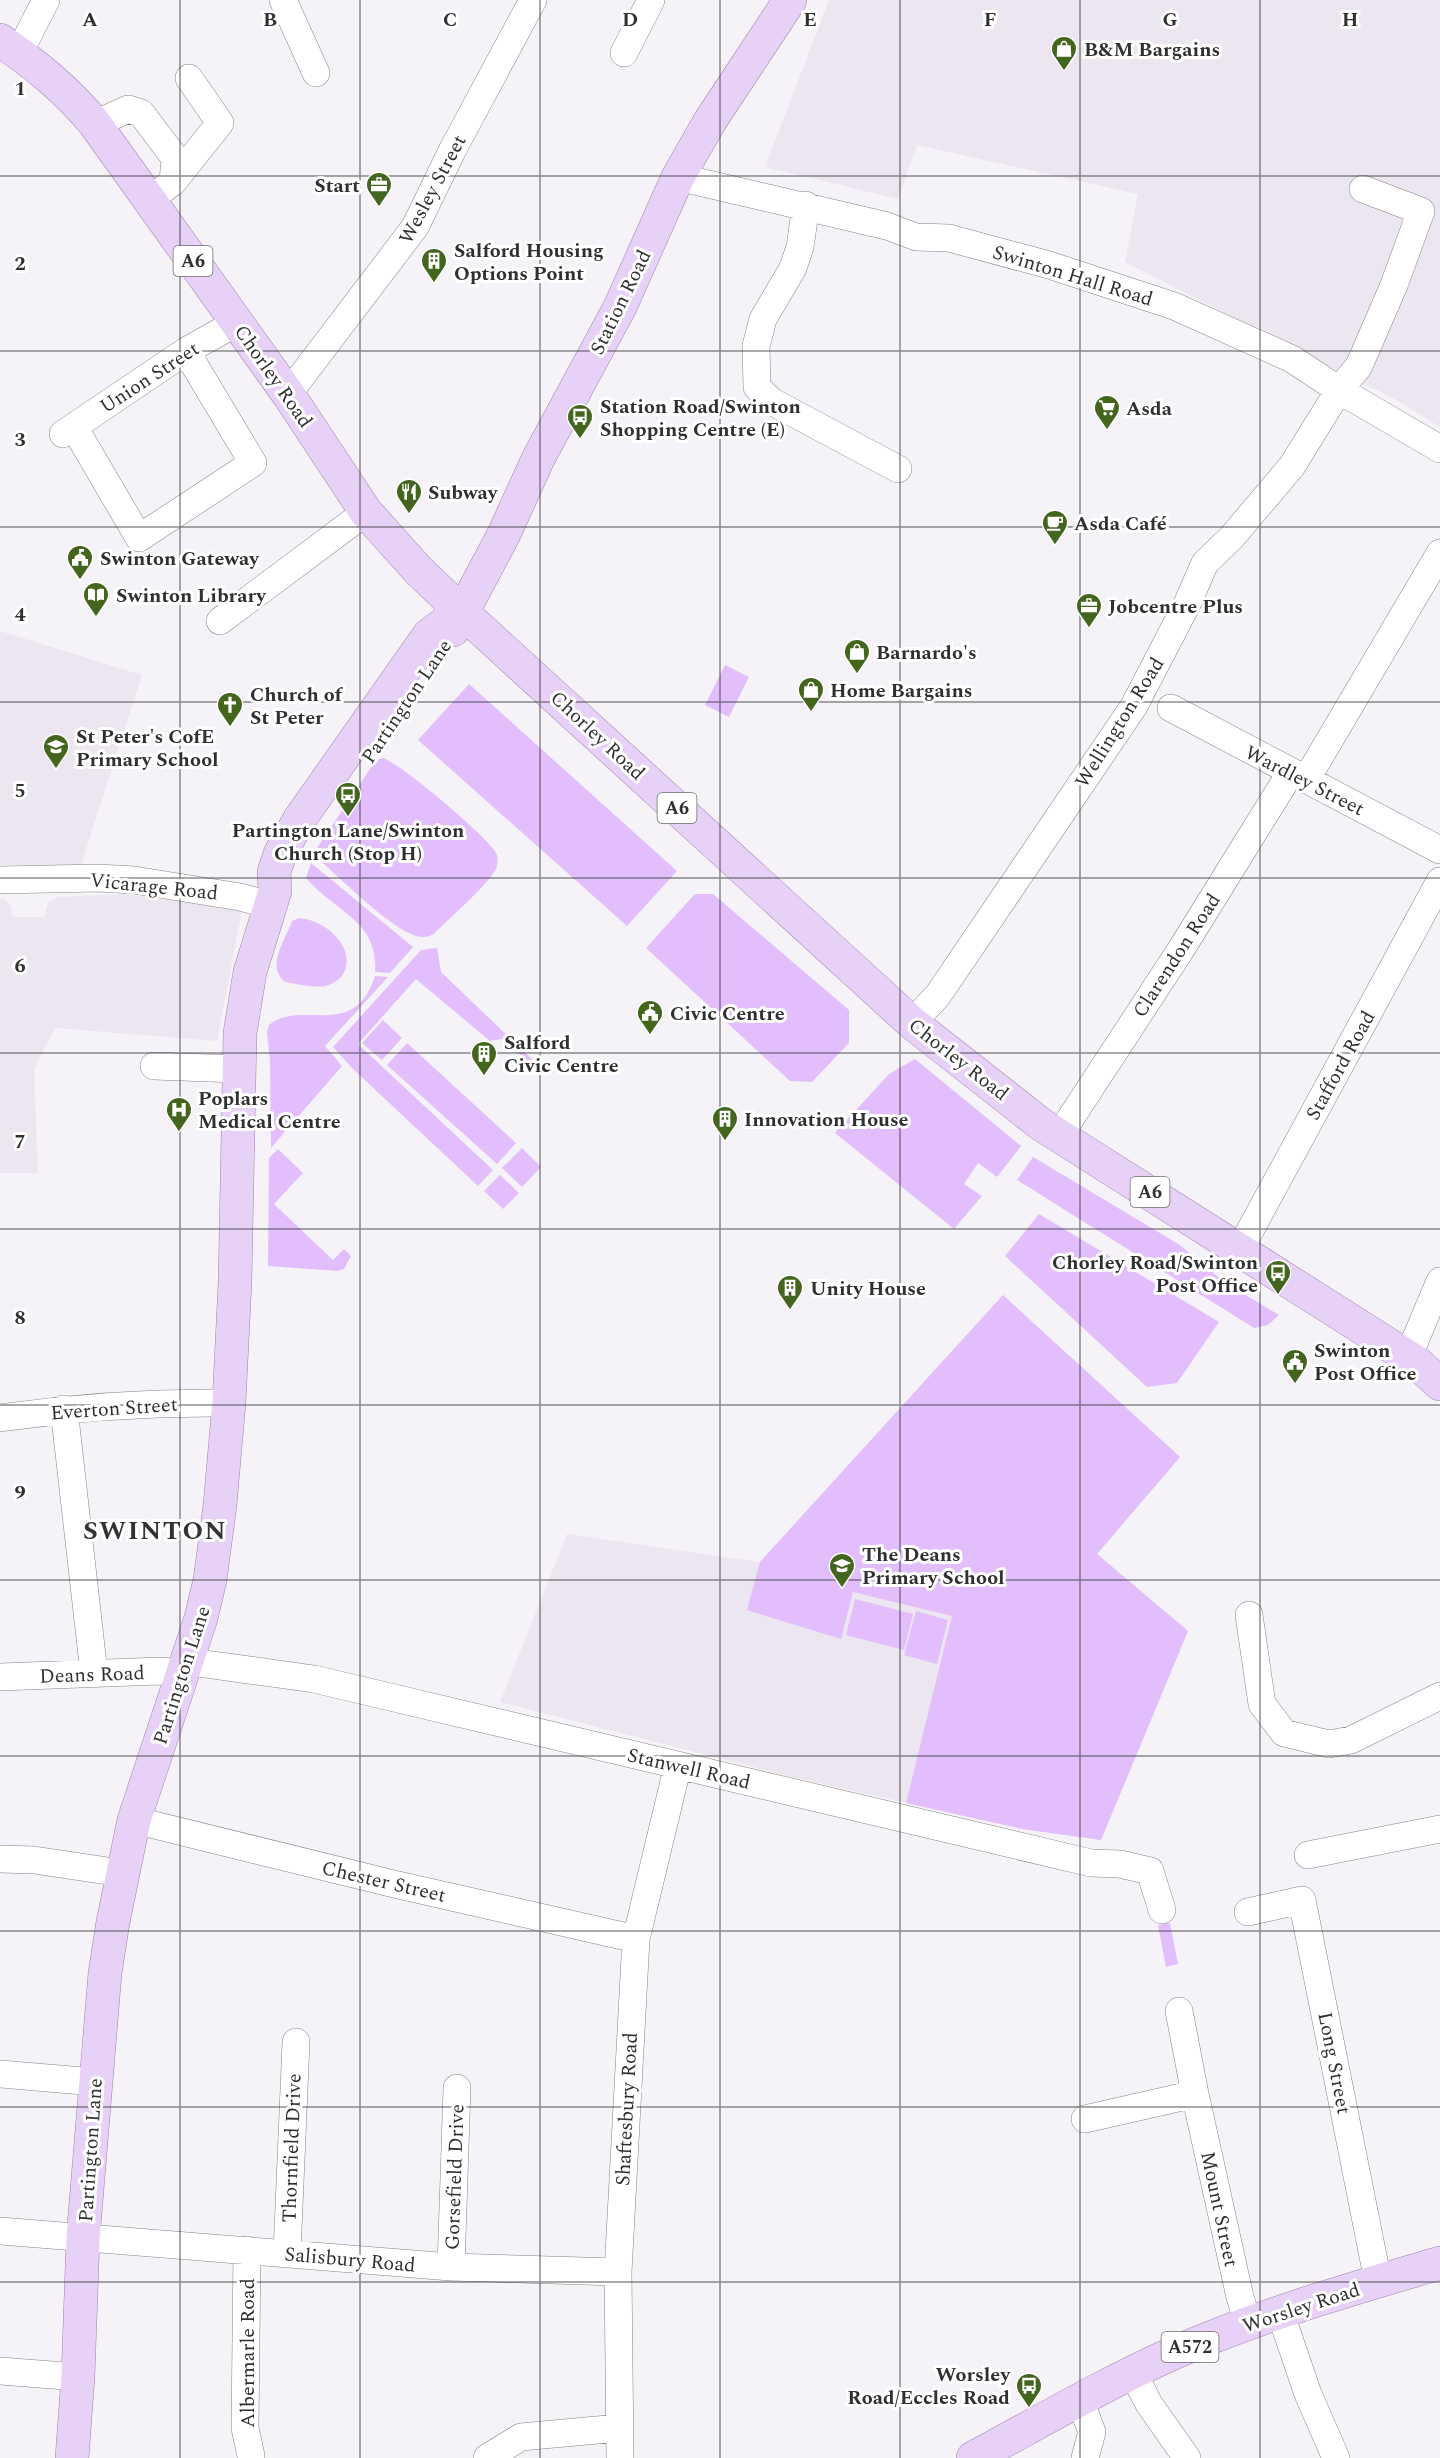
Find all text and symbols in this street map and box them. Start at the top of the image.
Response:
text: A [82,5,98,35]
text: B [263,5,277,35]
text: C [443,5,457,35]
text: D [622,5,638,35]
text: E [803,5,817,35]
text: F [984,5,996,35]
text: G [1162,5,1178,35]
text: H [1342,5,1358,35]
shop icon: B&M Bargains [1049,34,1079,72]
place label: B&M Bargains [1084,35,1220,65]
text: 1 [14,74,26,104]
street label: Wesley Street [391,129,474,250]
office icon: Start [364,170,394,208]
place label: Start [314,171,360,201]
place label: Salford Housing Options Point [454,236,604,289]
street label: Swinton Hall Road [989,237,1157,315]
street label: Station Road [583,245,659,360]
road number: A6 [174,246,212,276]
building icon: Salford Housing Options Point [419,246,449,284]
text: 2 [14,249,26,279]
street label: Chorley Road [226,319,320,434]
street label: Union Street [94,334,205,421]
place label: Station Road/Swinton Shopping Centre (E) [600,392,801,445]
supermarket icon: Asda [1092,393,1122,431]
place label: Asda [1126,394,1173,424]
bus stop icon: Station Road/Swinton Shopping Centre (E) [565,402,595,440]
text: 3 [14,425,26,455]
restaurant icon: Subway [394,477,424,515]
place label: Subway [428,478,499,508]
cafe icon: Asda Café [1040,508,1070,546]
place label: Asda Café [1074,509,1167,539]
public building icon: Swinton Gateway [65,543,95,581]
place label: Swinton Gateway [100,544,260,574]
library icon: Swinton Library [81,580,111,618]
place label: Swinton Library [116,581,267,611]
office icon: Jobcentre Plus [1074,591,1104,629]
place label: Jobcentre Plus [1108,592,1243,622]
text: 4 [14,600,26,630]
street label: Partington Lane [354,633,460,770]
shop icon: Barnardo's [842,637,872,675]
place label: Barnardo's [876,638,977,668]
street label: Wellington Road [1068,651,1172,794]
shop icon: Home Bargains [796,675,826,713]
place label: Home Bargains [830,676,973,706]
place label: Church of St Peter [250,680,344,733]
street label: Chorley Road [543,684,651,788]
church icon: Church of St Peter [215,690,245,728]
place label: St Peter's CofE Primary School [76,722,219,775]
school or university icon: St Peter's CofE Primary School [41,732,71,770]
street label: Wardley Street [1239,738,1370,824]
text: 5 [14,776,26,806]
bus stop icon: Partington Lane/Swinton Church (Stop H) [333,780,363,818]
road number: A6 [658,793,696,823]
place label: Partington Lane/Swinton Church (Stop H) [232,816,464,869]
street label: Vicarage Road [88,865,219,909]
street label: Clarendon Road [1125,887,1228,1024]
text: 6 [14,951,26,981]
public building icon: Civic Centre [635,998,665,1036]
place label: Civic Centre [670,999,785,1029]
street label: Stafford Road [1298,1005,1383,1126]
street label: Chorley Road [902,1011,1015,1109]
place label: Salford Civic Centre [504,1028,619,1081]
building icon: Salford Civic Centre [469,1039,499,1077]
place label: Poplars Medical Centre [198,1084,341,1137]
hospital icon: Poplars Medical Centre [164,1095,194,1133]
building icon: Innovation House [710,1104,740,1142]
place label: Innovation House [744,1105,909,1135]
text: 7 [14,1127,26,1157]
road number: A6 [1130,1177,1170,1207]
place label: Chorley Road/Swinton Post Office [1052,1248,1258,1301]
bus stop icon: Chorley Road/Swinton Post Office [1263,1258,1293,1296]
building icon: Unity House [775,1273,805,1311]
place label: Unity House [810,1274,926,1304]
text: 8 [14,1303,26,1333]
place label: Swinton Post Office [1314,1336,1417,1389]
public building icon: Swinton Post Office [1280,1347,1310,1385]
street label: Everton Street [50,1390,179,1428]
text: 9 [14,1478,26,1508]
district label: SWINTON [83,1511,227,1551]
place label: The Deans Primary School [862,1540,1005,1593]
school or university icon: The Deans Primary School [827,1551,857,1589]
street label: Partington Lane [145,1602,218,1748]
street label: Deans Road [39,1658,145,1692]
street label: Stanwell Road [624,1740,753,1798]
street label: Chester Street [319,1853,449,1911]
street label: Long Street [1309,2010,1359,2117]
street label: Shaftesbury Road [608,2031,646,2187]
street label: Thornfield Drive [274,2073,310,2223]
street label: Partington Lane [71,2077,111,2223]
street label: Gorsefield Drive [437,2103,473,2251]
street label: Mount Street [1192,2149,1246,2270]
street label: Salisbury Road [283,2239,417,2281]
street label: Worsley Road [1239,2275,1364,2341]
street label: Albermarle Road [233,2278,263,2428]
road number: A572 [1162,2332,1218,2362]
place label: Worsley Road/Eccles Road [847,2360,1011,2413]
bus stop icon: Worsley Road/Eccles Road [1014,2371,1044,2409]

